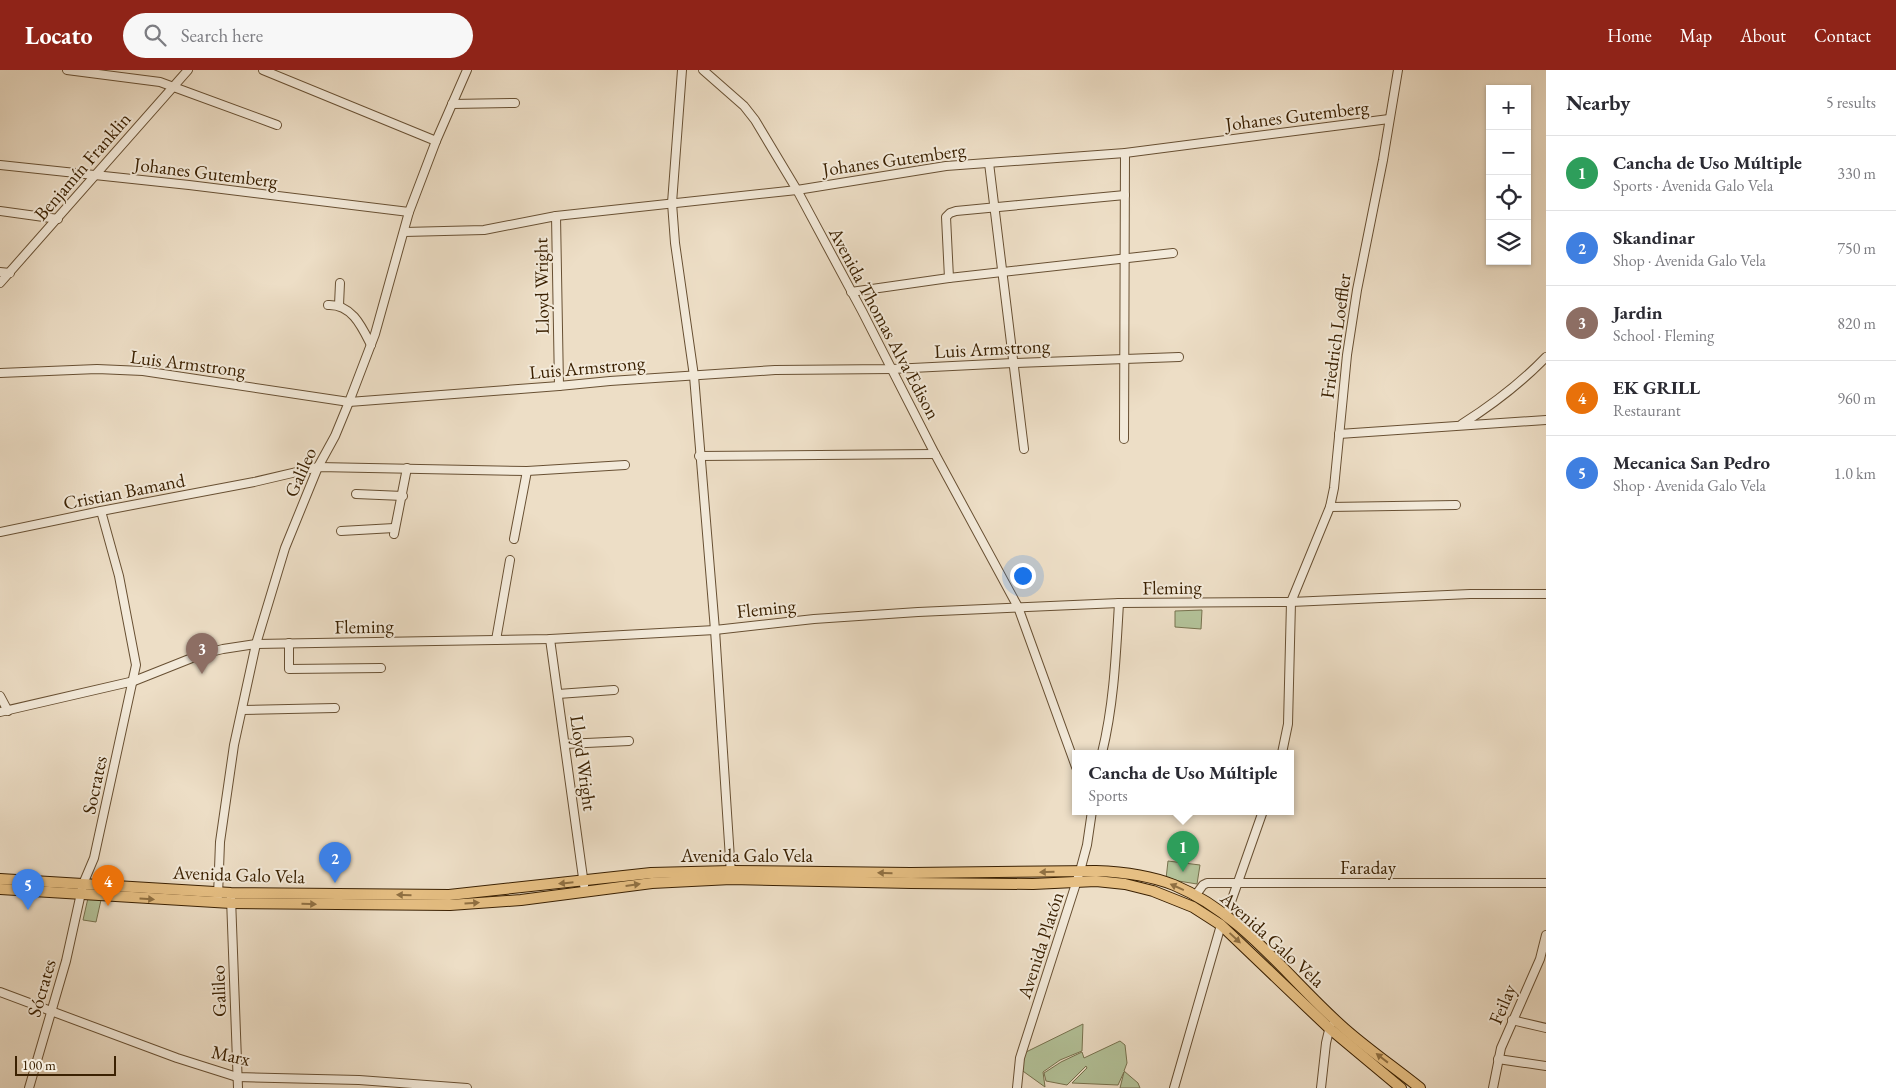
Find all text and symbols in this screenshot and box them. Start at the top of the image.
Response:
search box [123,13,473,58]
text: Locato [25,20,93,51]
icon: search [141,21,169,49]
text: Search here [181,23,263,48]
text: Home [1607,24,1652,47]
text: Map [1680,24,1712,47]
text: About [1740,24,1786,47]
text: Contact [1814,24,1871,47]
map controls [1486,85,1531,265]
button: + [1486,85,1531,130]
text: Nearby [1566,89,1630,116]
text: 5 results [1826,92,1876,113]
street label: Johanes Gutemberg [1222,94,1371,137]
street label: Benjamín Franklin [28,107,136,226]
button: − [1486,130,1531,175]
street label: Johanes Gutemberg [819,137,968,182]
text: Cancha de Uso Múltiple [1613,150,1802,175]
street label: Johanes Gutemberg [131,151,280,194]
text: 1 [1578,163,1586,184]
text: 330 m [1837,163,1876,184]
button: locate [1486,175,1531,220]
text: Sports · Avenida Galo Vela [1613,175,1773,196]
button: layers [1486,220,1531,265]
street label: Avenida Thomas Alva Edison [823,222,946,424]
text: Skandinar [1613,225,1695,250]
street label: Lloyd Wright [528,237,555,334]
text: 2 [1578,238,1586,259]
text: 750 m [1837,238,1876,259]
text: Shop · Avenida Galo Vela [1613,250,1766,271]
street label: Friedrich Loeffler [1314,271,1357,400]
text: Jardin [1613,300,1663,325]
text: 3 [1578,313,1586,334]
text: 820 m [1837,313,1876,334]
text: School · Fleming [1613,325,1714,346]
street label: Luis Armstrong [933,333,1051,364]
street label: Luis Armstrong [129,344,248,383]
street label: Luis Armstrong [528,350,647,385]
text: EK GRILL [1613,375,1700,400]
text: 4 [1578,388,1586,409]
text: 960 m [1837,388,1876,409]
text: Restaurant [1613,400,1681,421]
street label: Galileo [278,443,322,501]
text: Mecanica San Pedro [1613,450,1770,475]
text: 5 [1578,463,1586,484]
text: 1.0 km [1834,463,1876,484]
street label: Cristian Bamand [61,467,187,516]
text: Shop · Avenida Galo Vela [1613,475,1766,496]
your location [1010,563,1036,589]
street label: Fleming [1142,574,1203,601]
street label: Fleming [735,593,798,624]
street label: Fleming [334,613,395,640]
pin: 3 [186,633,218,674]
street label: Lloyd Wright [564,714,603,813]
popup [1072,750,1294,815]
street label: Socrates [76,754,113,817]
text: Cancha de Uso Múltiple [1089,760,1277,785]
text: Sports [1089,785,1128,806]
pin: 1 [1167,831,1199,872]
pin: 2 [319,842,351,883]
street label: Avenida Galo Vela [680,843,814,868]
street label: Faraday [1340,855,1397,880]
street label: Avenida Galo Vela [171,860,306,889]
pin: 4 [92,865,124,906]
one-way arrow [1039,868,1055,876]
pin: 5 [12,869,44,910]
one-way arrow [877,869,893,877]
one-way arrow [557,879,573,887]
one-way arrow [626,881,642,889]
one-way arrow [1170,883,1184,891]
street label: Avenida Galo Vela [1214,885,1331,993]
street label: Avenida Platón [1011,889,1069,1003]
one-way arrow [396,890,412,898]
one-way arrow [139,895,155,903]
one-way arrow [464,899,480,907]
one-way arrow [302,900,318,908]
one-way arrow [1229,933,1242,944]
street label: Sócrates [21,956,62,1020]
street label: Galileo [205,965,232,1017]
street label: Feilay [1483,980,1522,1028]
street label: Marx [209,1039,253,1072]
one-way arrow [1376,1052,1389,1063]
scale bar [15,1053,116,1076]
text: 100 m [22,1056,56,1074]

